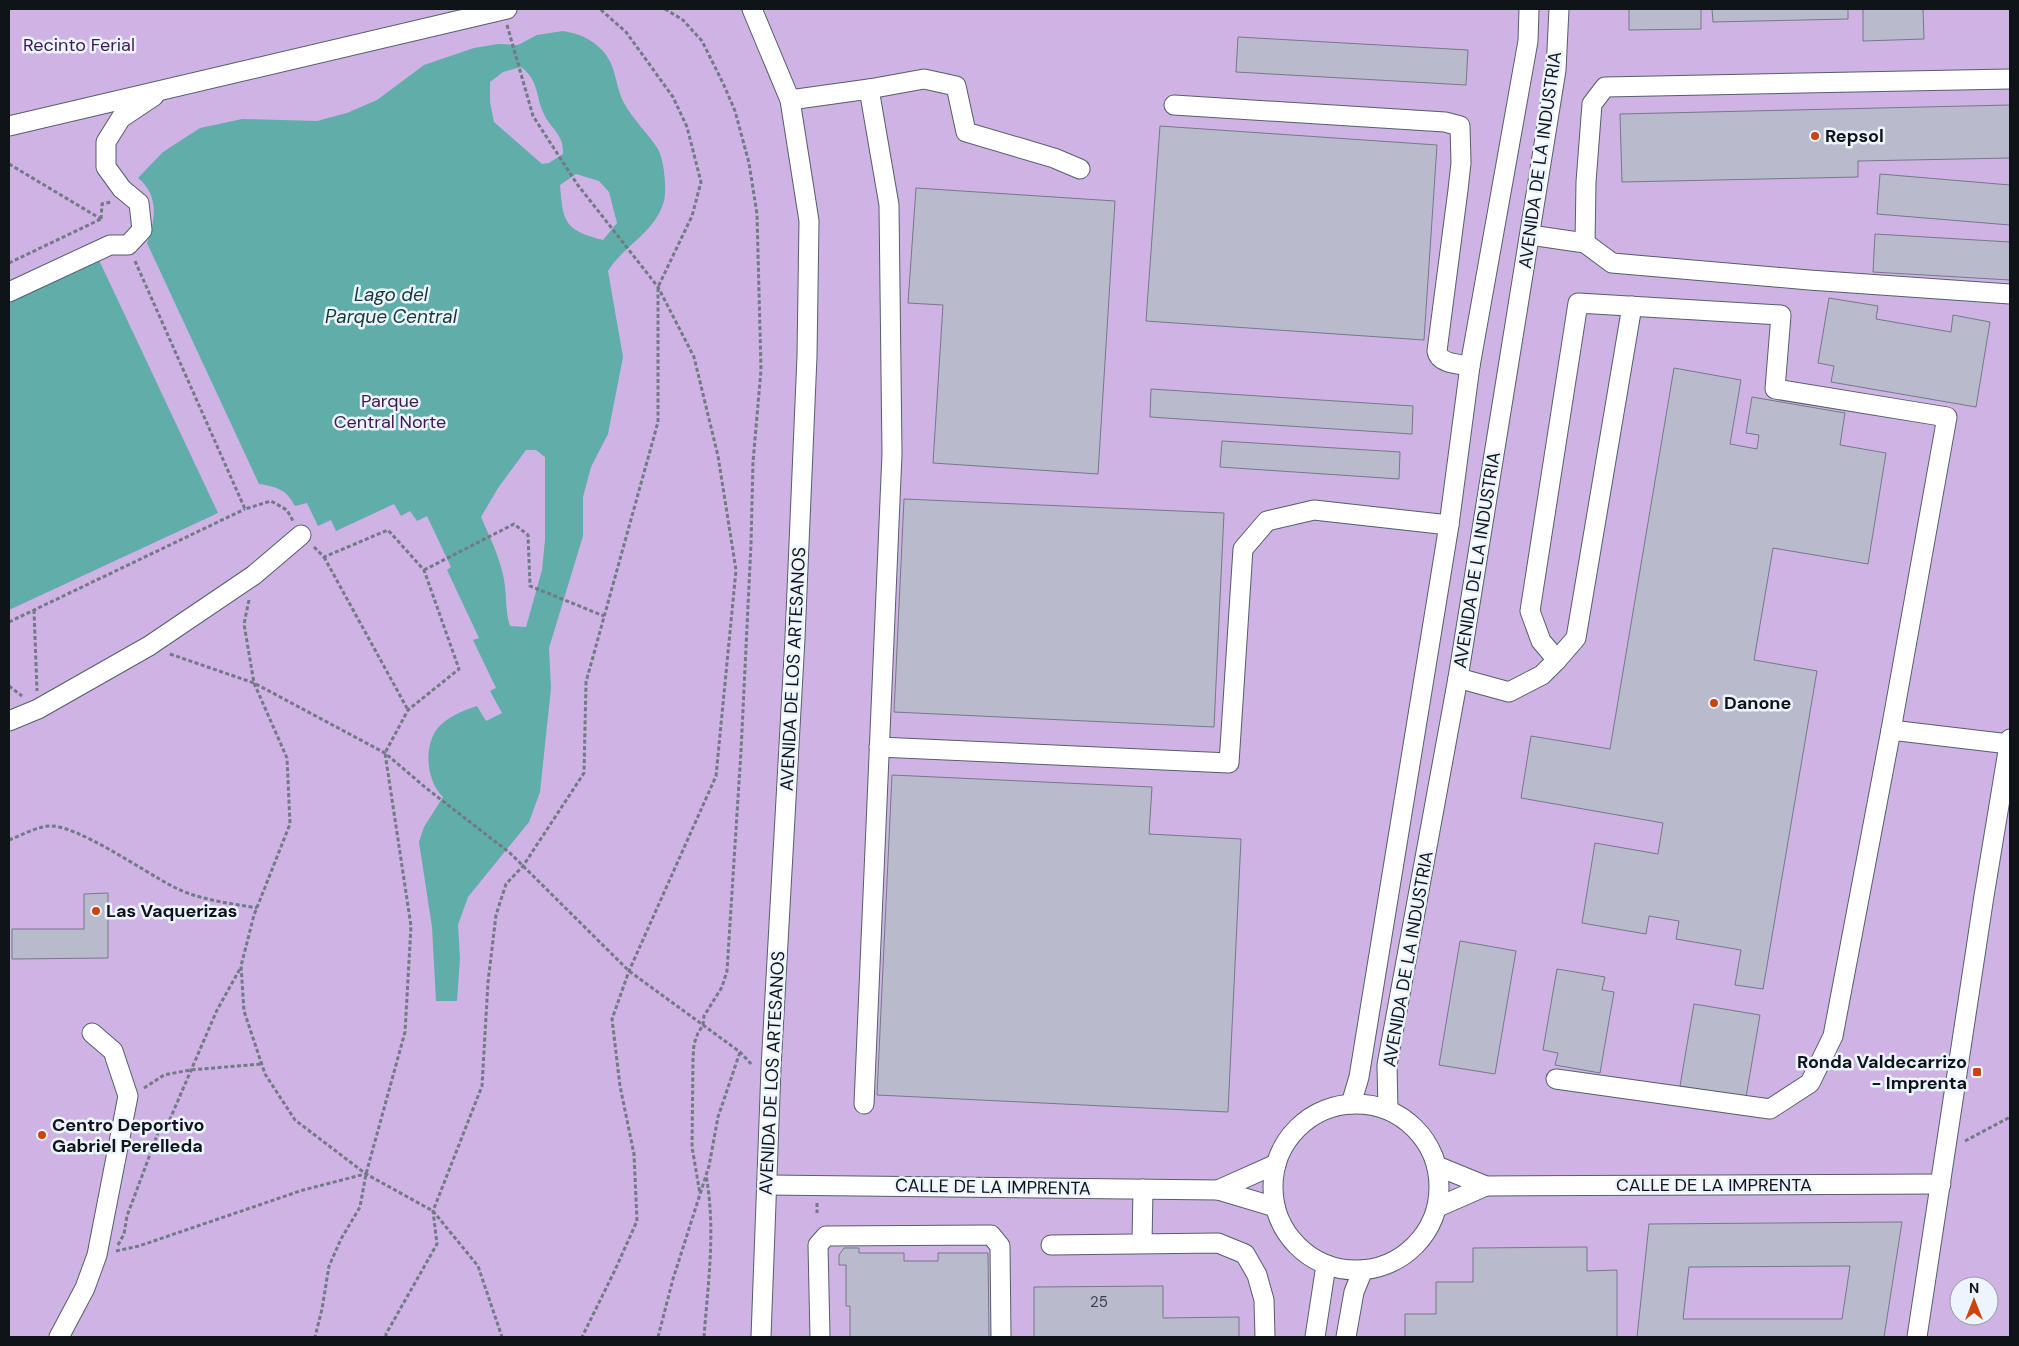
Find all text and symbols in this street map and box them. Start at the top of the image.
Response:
park label: Recinto Ferial [23,33,135,57]
street label: AVENIDA DE LA INDUSTRIA [1513,50,1567,270]
place label: Repsol [1825,124,1884,148]
marker: Repsol [1809,130,1821,142]
water label: Lago del Parque Central [325,282,458,329]
park label: Parque Central Norte [334,389,446,434]
street label: AVENIDA DE LA INDUSTRIA [1448,450,1506,670]
street label: AVENIDA DE LOS ARTESANOS [775,546,811,792]
place label: Danone [1724,691,1791,715]
marker: Danone [1708,697,1720,709]
street label: AVENIDA DE LA INDUSTRIA [1377,849,1439,1069]
place label: Las Vaquerizas [106,899,237,923]
marker: Las Vaquerizas [90,905,102,917]
street label: AVENIDA DE LOS ARTESANOS [754,950,790,1196]
place label: Ronda Valdecarrizo - Imprenta [1797,1050,1967,1095]
marker: Ronda Valdecarrizo - Imprenta [1971,1066,1983,1078]
place label: Centro Deportivo Gabriel Perelleda [52,1113,205,1158]
marker: Centro Deportivo Gabriel Perelleda [36,1129,48,1141]
street label: CALLE DE LA IMPRENTA [895,1173,1091,1201]
street label: CALLE DE LA IMPRENTA [1616,1173,1812,1197]
north arrow [1949,1276,1999,1326]
text: N [1969,1279,1979,1297]
house number: 25 [1090,1292,1108,1312]

